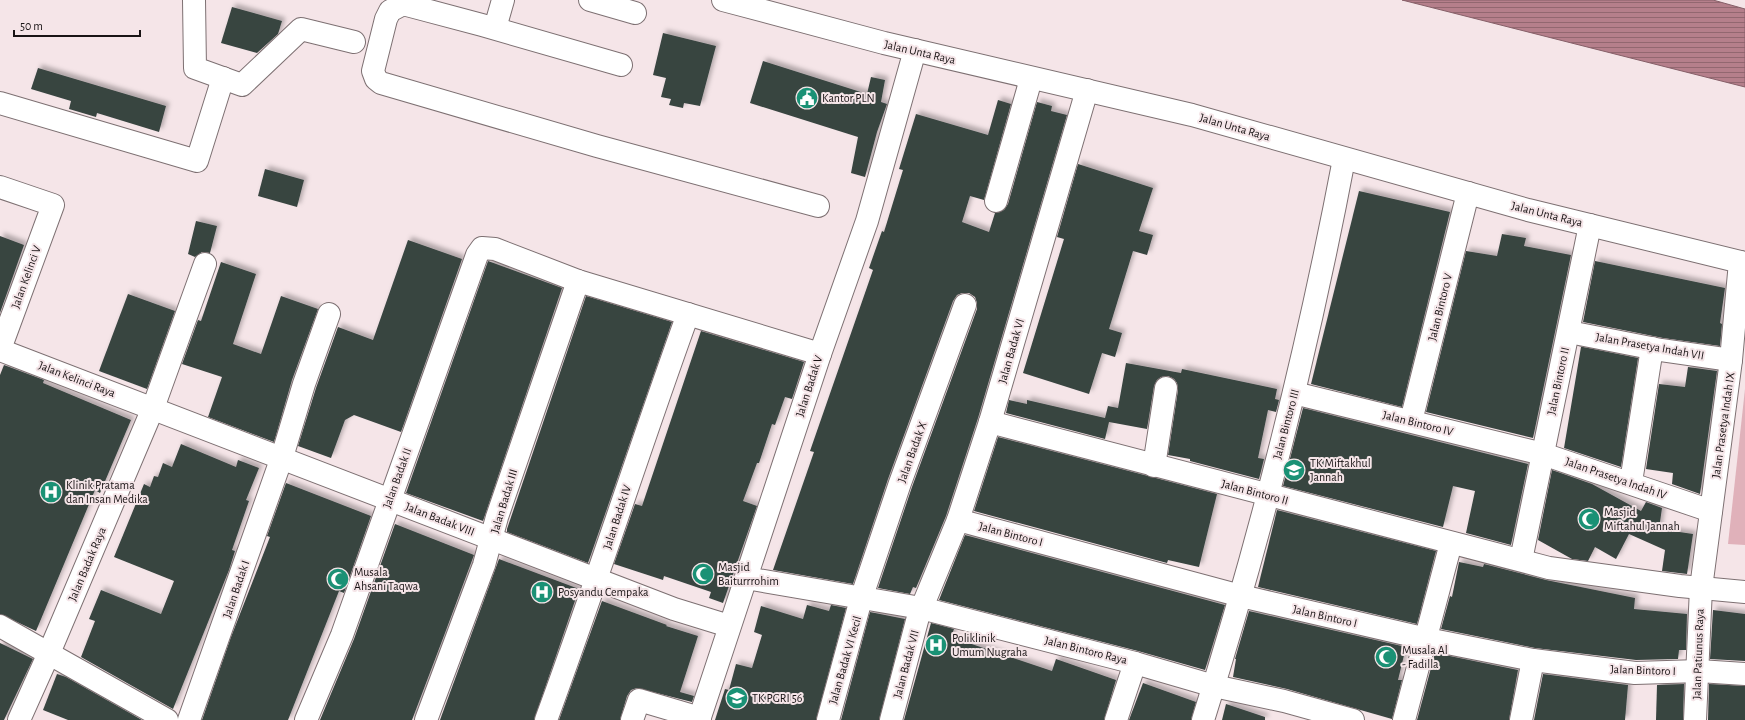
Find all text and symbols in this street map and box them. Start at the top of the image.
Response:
scale bar [14,12,140,38]
text: 50 m [20,20,43,32]
street label: Jalan Unta Raya [883,38,957,67]
public building icon: Kantor PLN [794,85,820,111]
place label: Kantor PLN [822,92,875,104]
street label: Jalan Unta Raya [1198,111,1272,144]
street label: Jalan Unta Raya [1510,199,1584,230]
street label: Jalan Kelinci V [9,244,43,310]
street label: Jalan Bintoro V [1426,272,1454,342]
street label: Jalan Badak VI [996,317,1026,385]
street label: Jalan Prasetya Indah VII [1595,331,1705,362]
street label: Jalan Bintoro II [1545,346,1571,416]
street label: Jalan Badak V [793,354,825,418]
street label: Jalan Kelinci Raya [37,359,117,400]
street label: Jalan Prasetya Indah IX [1710,371,1737,479]
street label: Jalan Bintoro III [1271,388,1301,460]
street label: Jalan Bintoro IV [1382,408,1455,438]
street label: Jalan Badak X [895,420,929,484]
street label: Jalan Badak II [381,446,413,510]
street label: Jalan Prasetya Indah IV [1563,455,1668,502]
school or university icon: TK Miftakhul Jannah [1281,457,1307,483]
place label: TK Miftakhul Jannah [1310,457,1371,483]
street label: Jalan Badak III [489,467,519,535]
street label: Jalan Bintoro II [1220,477,1290,507]
hospital icon: Klinik Pratama dan Insan Medika [38,479,64,505]
place label: Klinik Pratama dan Insan Medika [66,479,148,505]
street label: Jalan Badak IV [601,483,633,551]
street label: Jalan Badak VIII [404,500,476,538]
mosque icon: Masjid Miftahul Jannah [1576,506,1602,532]
place label: Masjid Miftahul Jannah [1604,506,1680,532]
street label: Jalan Bintoro I [978,520,1044,548]
street label: Jalan Badak Raya [66,525,109,603]
street label: Jalan Badak I [221,559,251,619]
mosque icon: Masjid Baiturrrohim [690,561,716,587]
place label: Masjid Baiturrrohim [718,561,779,587]
mosque icon: Musala Ahsani Taqwa [325,566,351,592]
place label: Musala Ahsani Taqwa [354,566,419,592]
hospital icon: Posyandu Cempaka [529,579,555,605]
place label: Posyandu Cempaka [558,586,649,599]
street label: Jalan Bintoro I [1292,603,1358,629]
street label: Jalan Patiunus Raya [1690,608,1707,700]
street label: Jalan Badak VI Kecil [827,615,863,705]
street label: Jalan Badak VII [891,629,921,699]
hospital icon: Poliklinik Umum Nugraha [923,632,949,658]
place label: Poliklinik Umum Nugraha [952,632,1028,658]
street label: Jalan Bintoro Raya [1043,634,1129,667]
mosque icon: Musala Al - Fadilla [1373,644,1399,670]
place label: Musala Al - Fadilla [1402,644,1448,670]
street label: Jalan Bintoro I [1610,663,1676,677]
school or university icon: TK PGRI 56 [724,685,750,711]
place label: TK PGRI 56 [752,692,803,704]

